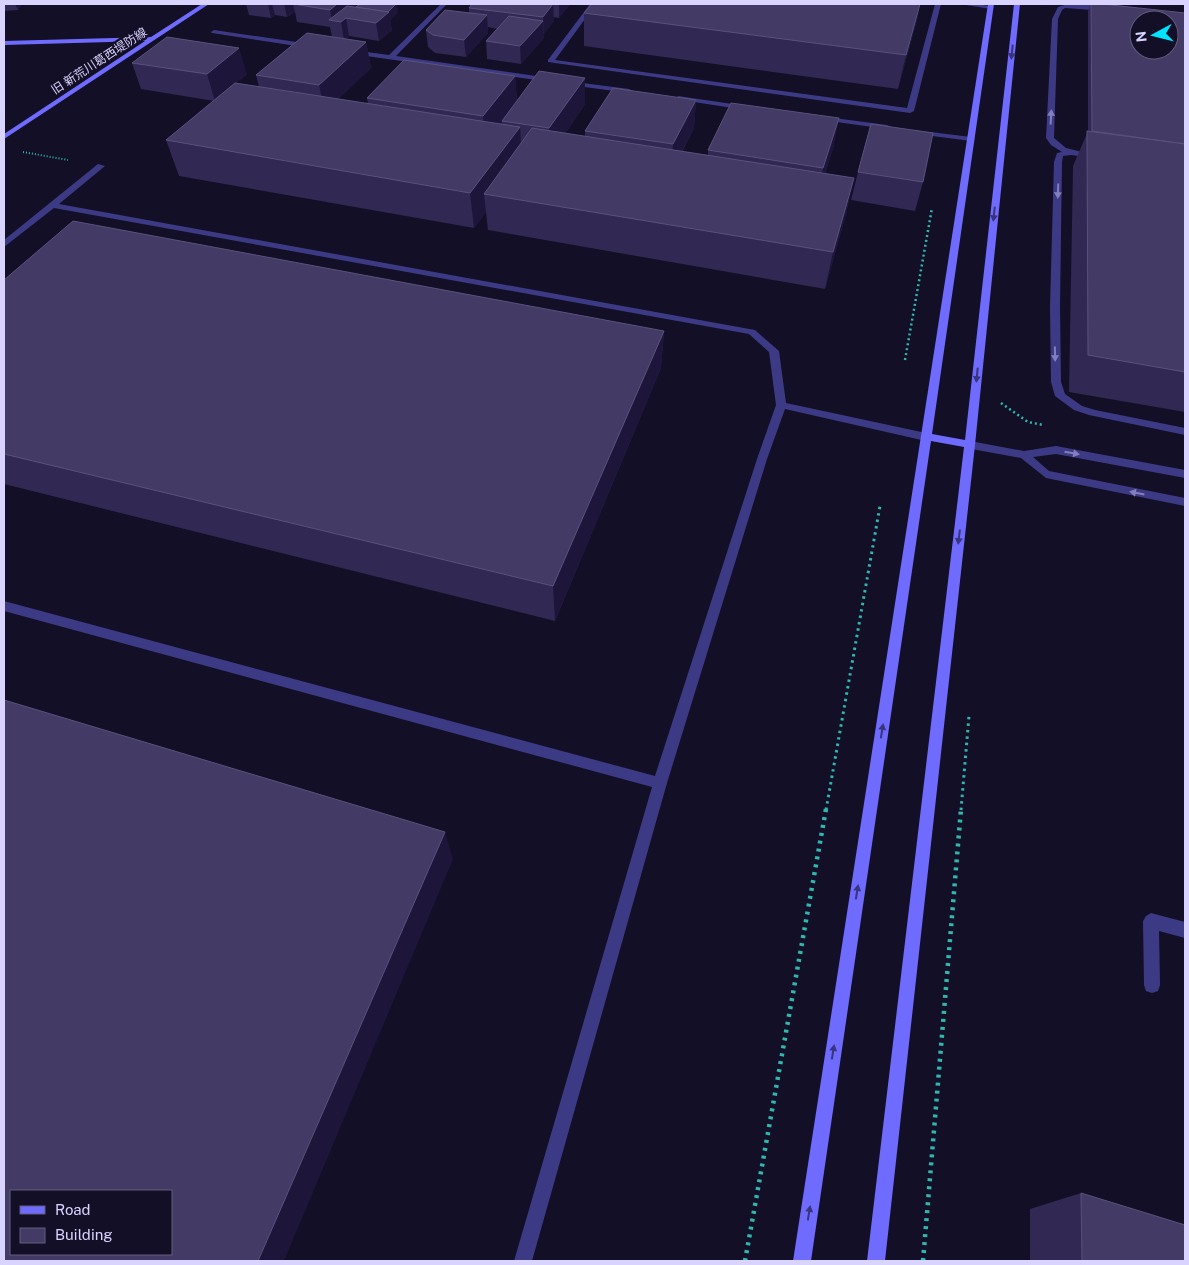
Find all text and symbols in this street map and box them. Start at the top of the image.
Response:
north arrow [1129,10,1179,60]
street label: 旧 新荒川葛西堤防線 [49,25,149,97]
text: N [1132,30,1150,43]
one-way arrow [1008,45,1016,61]
one-way arrow [1047,109,1055,125]
one-way arrow [1053,183,1061,199]
one-way arrow [990,206,998,222]
one-way arrow [1051,346,1059,362]
one-way arrow [973,368,981,384]
one-way arrow [1065,449,1080,457]
one-way arrow [1130,489,1145,497]
one-way arrow [955,529,963,545]
one-way arrow [878,723,886,739]
one-way arrow [854,883,862,899]
one-way arrow [829,1044,837,1060]
legend [10,1190,172,1255]
text: Road [55,1201,91,1218]
one-way arrow [805,1205,813,1221]
text: Building [55,1226,113,1243]

